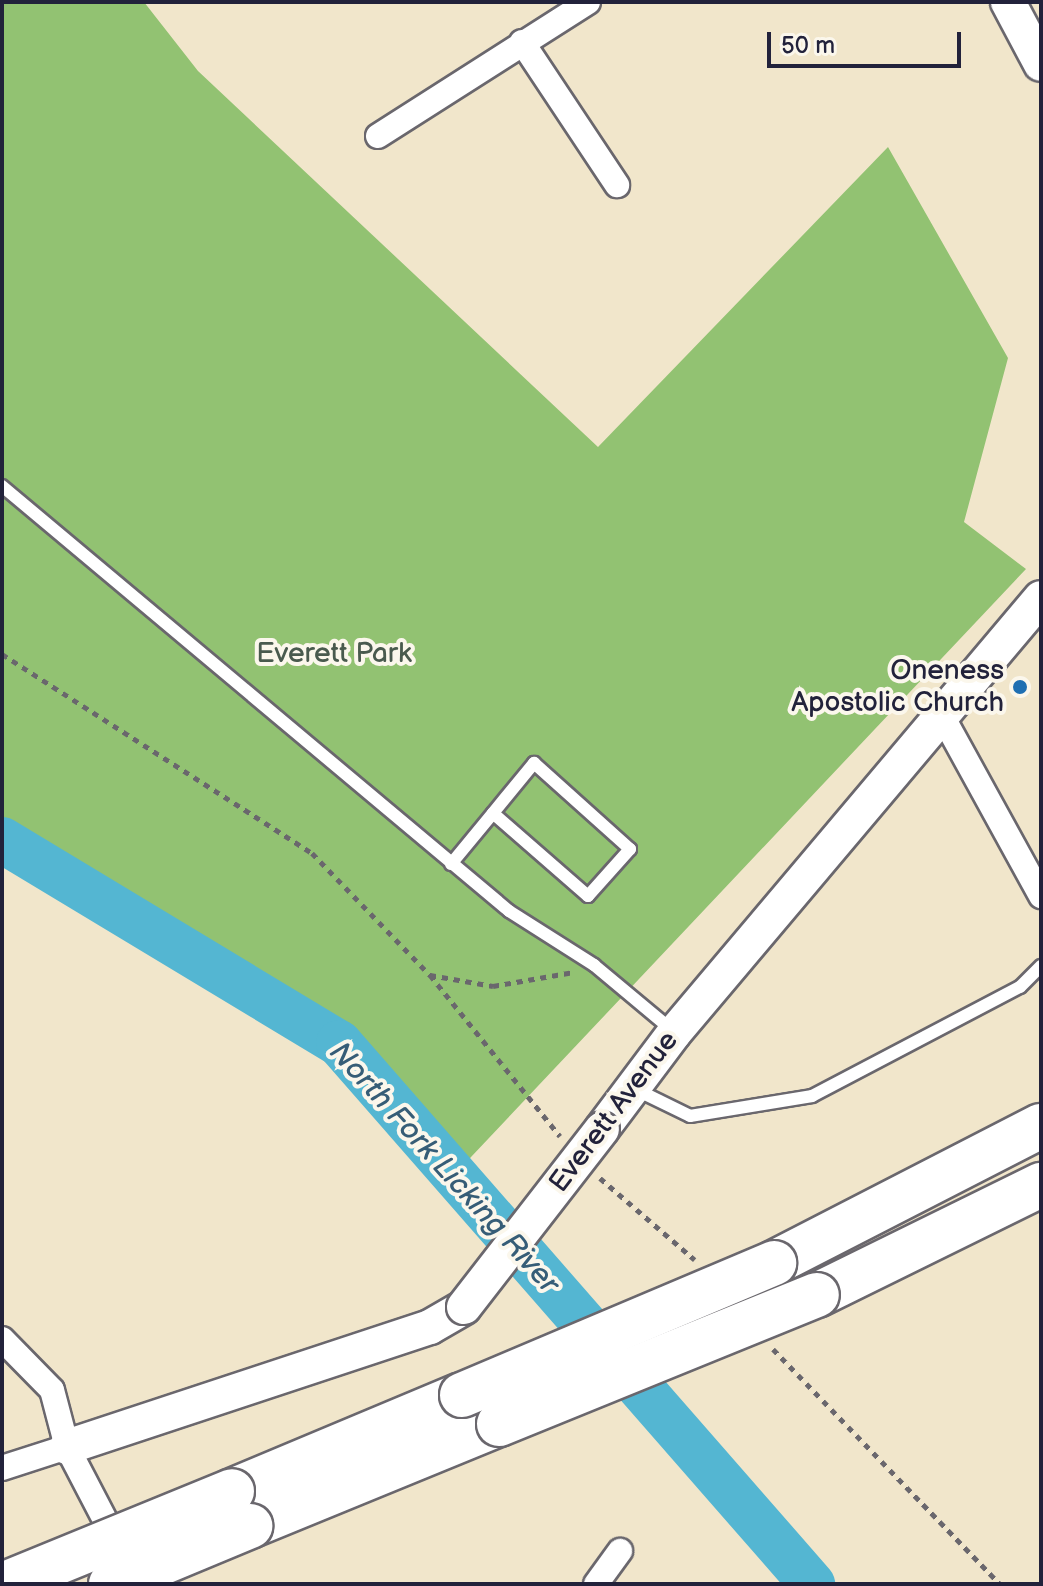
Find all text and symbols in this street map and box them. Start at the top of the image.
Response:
scale bar [771,16,965,66]
text: 50 m [781,31,835,60]
park label: Everett Park [256,637,412,671]
place label: Oneness Apostolic Church [791,654,1004,720]
marker: Oneness Apostolic Church [1011,678,1029,696]
street label: Everett Avenue [542,1025,686,1199]
water label: North Fork Licking River [321,1035,567,1301]

